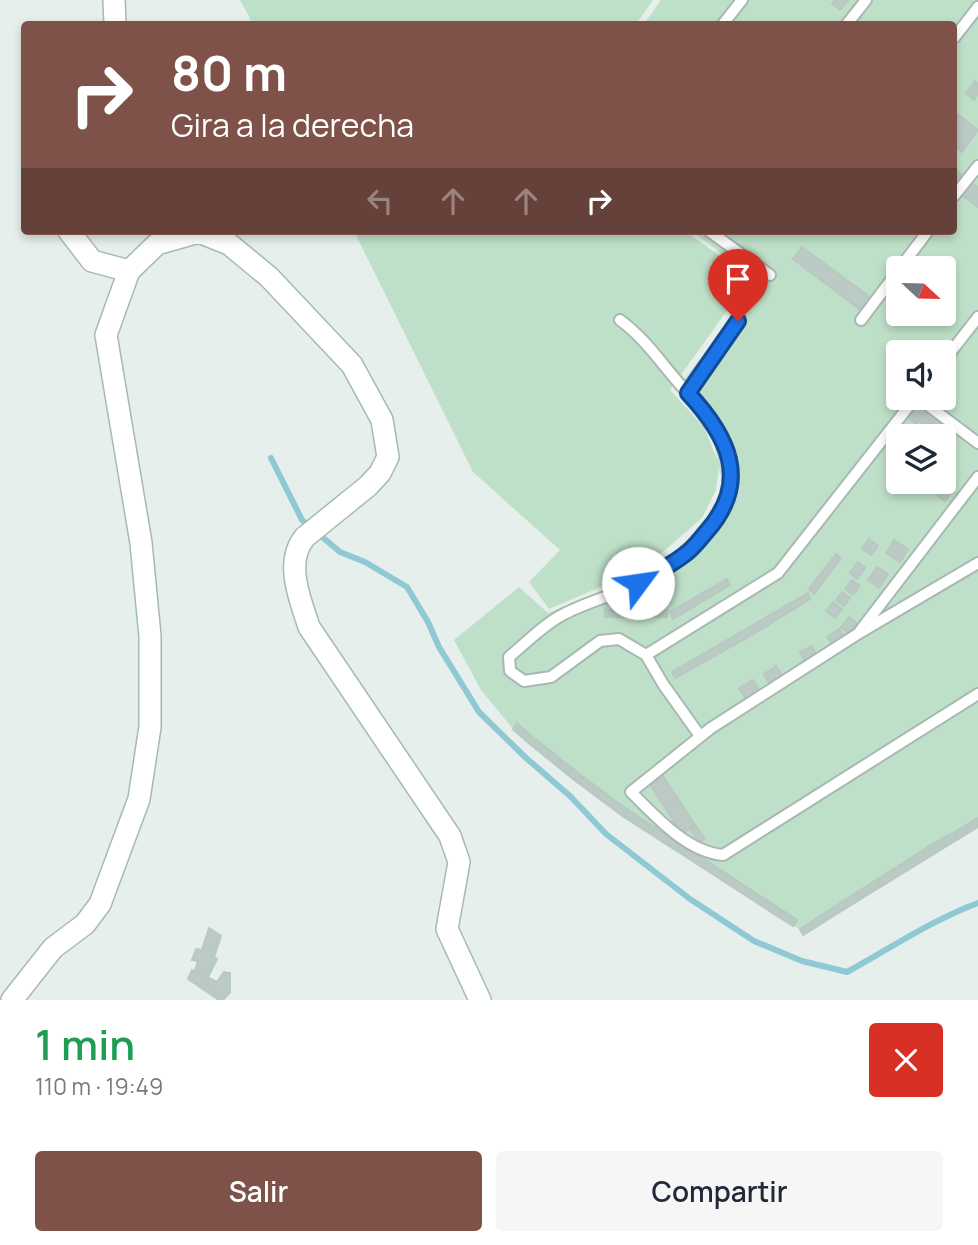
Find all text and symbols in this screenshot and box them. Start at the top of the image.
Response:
text: 80 m [171,39,287,106]
icon: right [56,49,147,140]
text: Gira a la derecha [171,103,414,147]
icon: left [361,182,399,220]
icon: ahead [434,182,472,220]
icon: ahead [507,182,545,220]
icon: right [580,182,618,220]
pin [708,249,768,321]
north arrow [886,256,956,326]
map controls [886,256,956,494]
icon: arrive [719,260,757,298]
button: sound [886,340,956,410]
button: layers [886,424,956,494]
position arrow [601,546,675,620]
text: 1 min [35,1015,135,1073]
button: close [869,1023,943,1097]
text: 110 m · 19:49 [35,1070,163,1102]
button: Salir [35,1151,482,1231]
button: Compartir [496,1151,943,1231]

